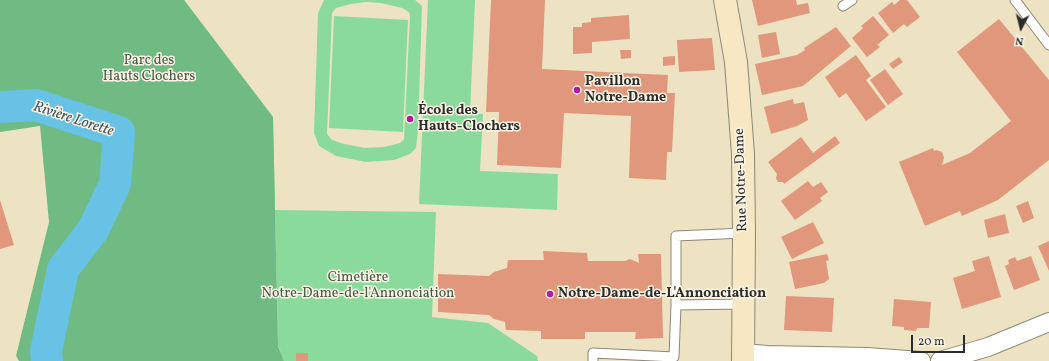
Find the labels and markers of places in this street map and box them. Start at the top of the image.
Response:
place label: Pavillon Notre-Dame [585,74,666,106]
marker: Pavillon Notre-Dame [572,85,582,95]
place label: École des Hauts-Clochers [418,103,520,136]
marker: École des Hauts-Clochers [405,114,415,124]
place label: Notre-Dame-de-L'Annonciation [558,286,766,302]
marker: Notre-Dame-de-L'Annonciation [545,289,555,299]

